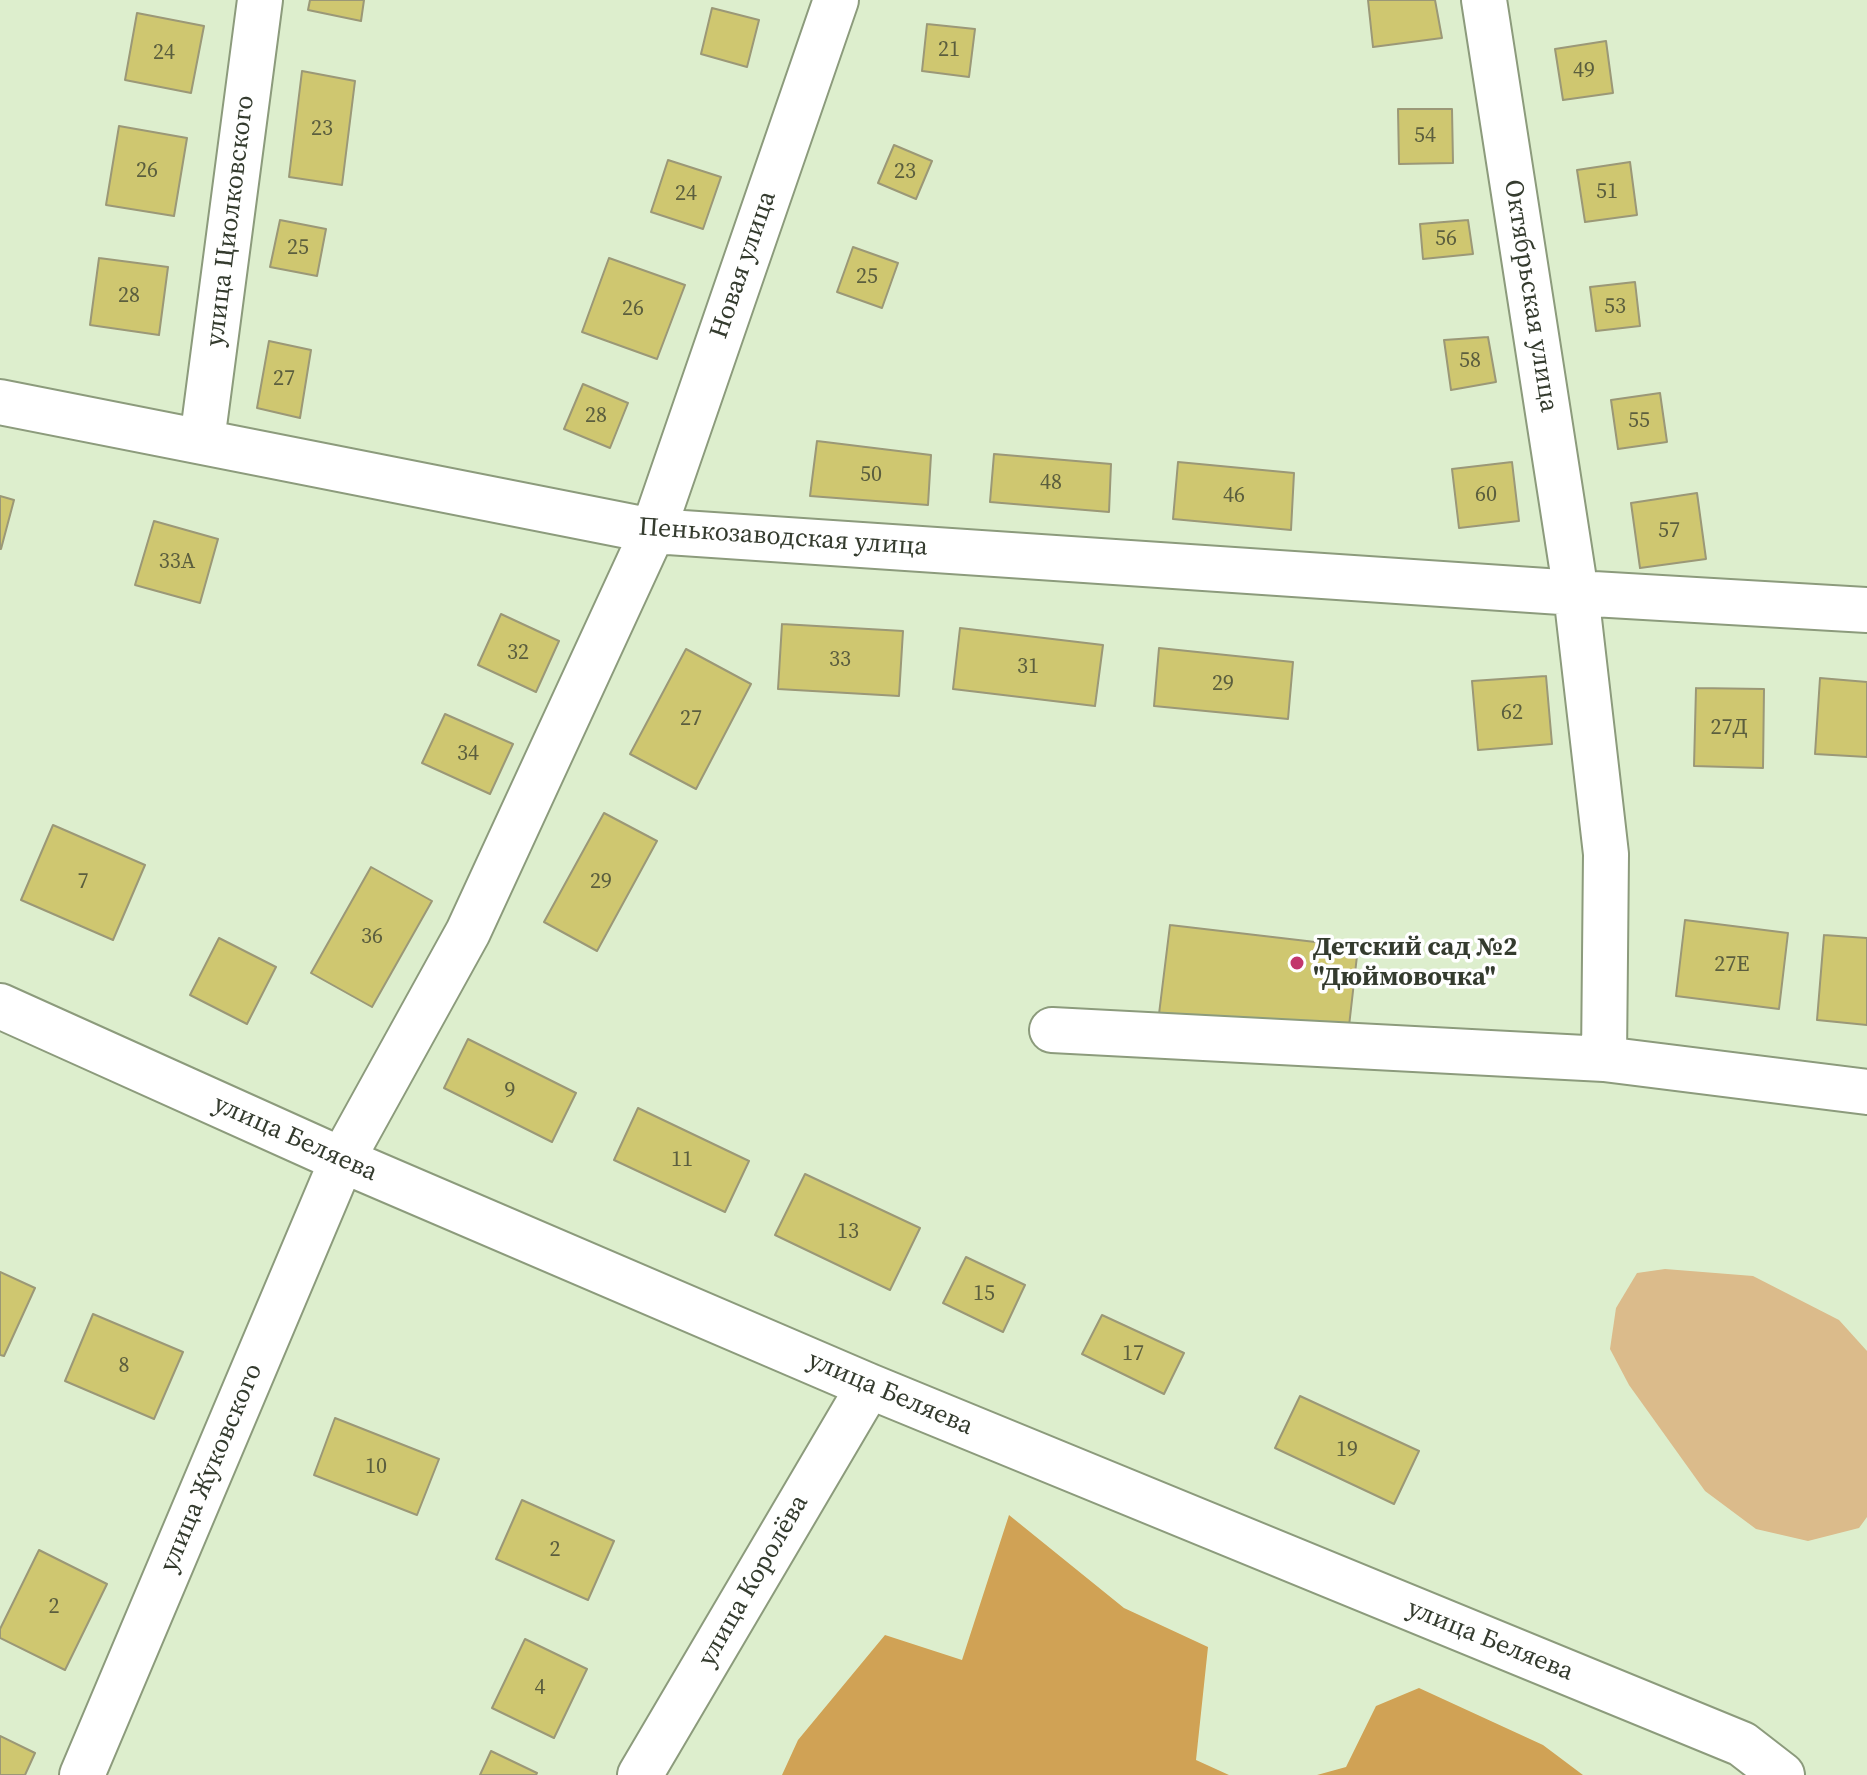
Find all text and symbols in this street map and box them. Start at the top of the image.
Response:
house number: 21 [938,37,960,63]
house number: 24 [153,40,175,66]
house number: 49 [1573,58,1595,84]
street label: улица Циолковского [200,94,262,348]
house number: 23 [311,116,333,142]
house number: 54 [1414,123,1436,149]
house number: 26 [136,158,158,184]
house number: 23 [894,159,916,185]
street label: Октябрьская улица [1496,178,1564,414]
house number: 51 [1596,179,1618,205]
house number: 24 [675,181,697,207]
street label: Новая улица [704,187,784,343]
house number: 56 [1435,226,1457,252]
house number: 25 [287,235,309,261]
house number: 25 [856,264,878,290]
house number: 28 [118,283,140,309]
house number: 53 [1604,294,1626,320]
house number: 26 [622,296,644,322]
house number: 58 [1459,348,1481,374]
house number: 27 [273,366,295,392]
house number: 28 [585,403,607,429]
house number: 55 [1628,408,1650,434]
house number: 50 [860,462,882,488]
house number: 48 [1040,470,1062,496]
house number: 60 [1475,482,1497,508]
house number: 46 [1223,483,1245,509]
street label: Пенькозаводская улица [637,512,929,564]
house number: 57 [1658,518,1680,544]
house number: 33А [159,549,195,575]
house number: 32 [507,640,529,666]
house number: 33 [829,647,851,673]
house number: 31 [1017,654,1039,680]
house number: 29 [1212,671,1234,697]
house number: 62 [1501,700,1523,726]
house number: 27 [680,706,702,732]
house number: 27Д [1710,715,1748,741]
house number: 34 [457,741,479,767]
house number: 7 [78,869,88,895]
house number: 29 [590,869,612,895]
house number: 36 [361,924,383,950]
place label: Детский сад №2 "Дюймовочка" [1313,932,1517,994]
house number: 27Е [1714,952,1750,978]
marker: Детский сад №2 "Дюймовочка" [1288,954,1306,972]
house number: 9 [505,1078,515,1104]
street label: улица Беляева [208,1089,382,1189]
house number: 11 [671,1147,693,1173]
house number: 13 [837,1219,859,1245]
house number: 15 [973,1281,995,1307]
house number: 17 [1122,1341,1144,1367]
street label: улица Беляева [803,1345,977,1443]
house number: 8 [119,1353,129,1379]
street label: улица Жуковского [154,1359,270,1577]
house number: 19 [1336,1437,1358,1463]
house number: 10 [365,1454,387,1480]
street label: улица Королёва [692,1490,816,1672]
house number: 2 [550,1537,560,1563]
street label: улица Беляева [1402,1593,1578,1689]
house number: 2 [49,1594,59,1620]
house number: 4 [535,1675,545,1701]

